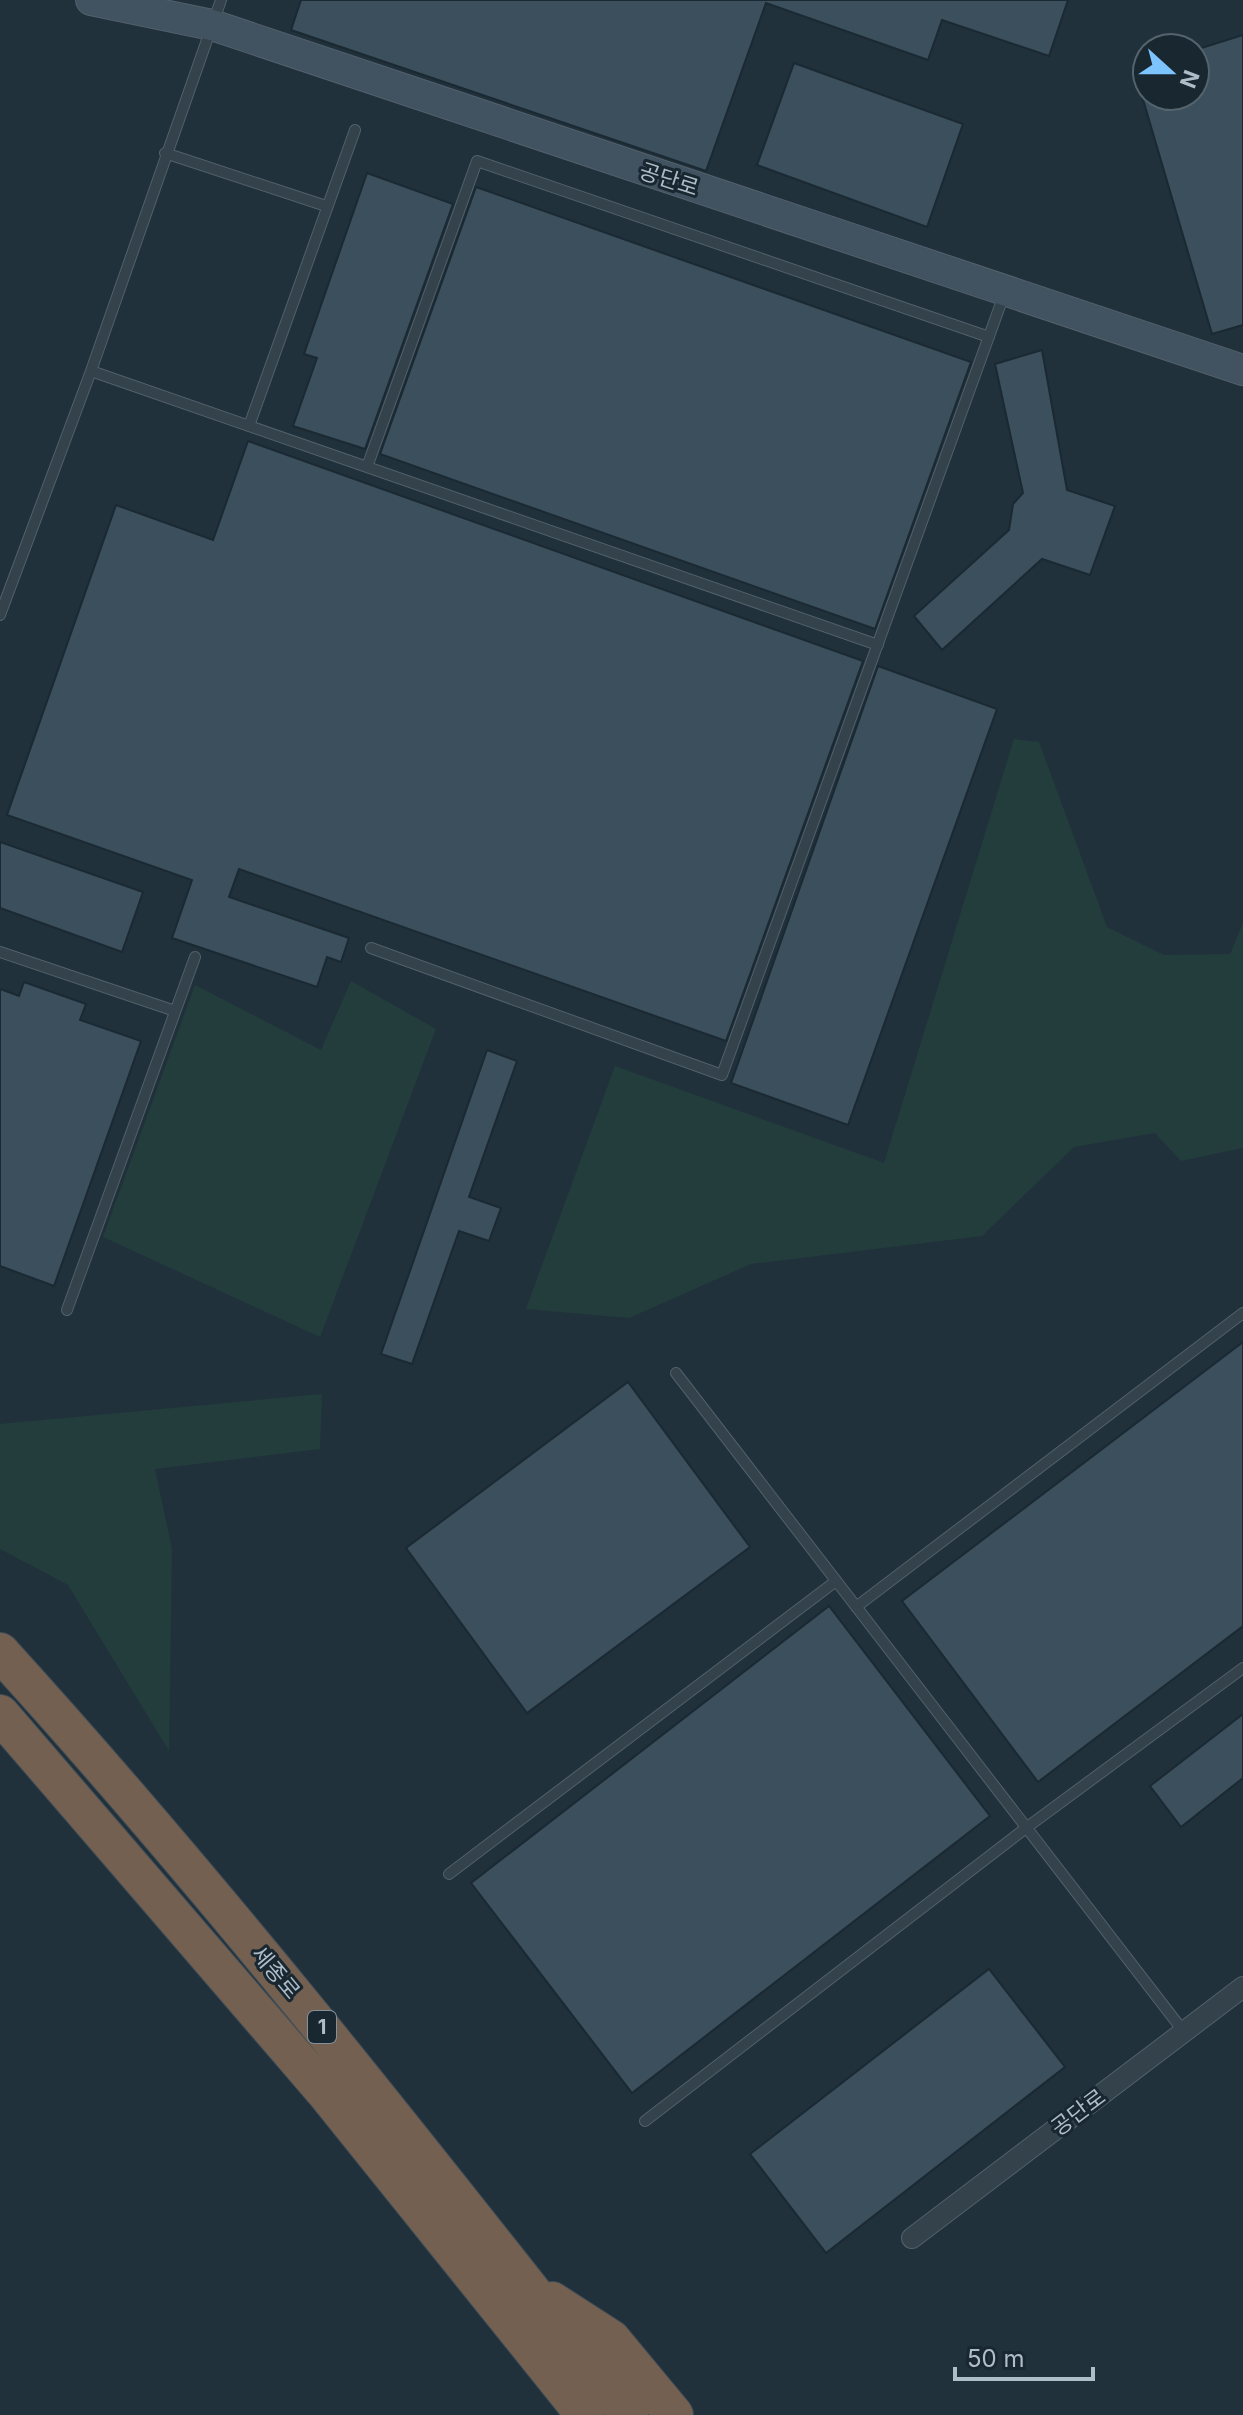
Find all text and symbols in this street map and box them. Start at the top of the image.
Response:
north arrow [1131,32,1211,112]
text: N [1175,67,1205,92]
street label: 공단로 [636,157,702,201]
street label: 세종로 [247,1940,305,2004]
road number: 1 [308,2011,336,2043]
street label: 공단로 [1046,2083,1110,2141]
scale bar [955,2331,1093,2381]
text: 50 m [967,2344,1025,2373]

